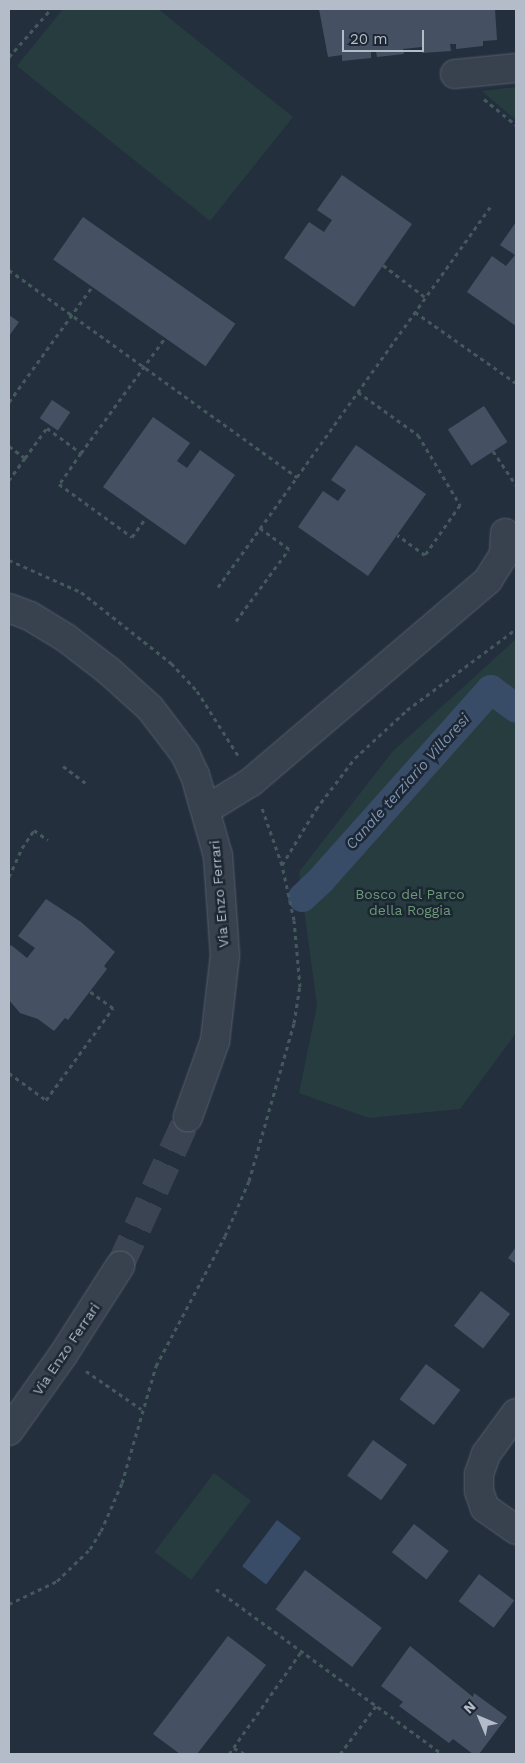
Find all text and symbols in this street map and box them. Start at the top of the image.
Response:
scale bar [345,20,428,52]
text: 20 m [350,30,388,48]
water label: Canale terziario Villoresi [342,710,474,854]
street label: Via Enzo Ferrari [206,839,232,949]
park label: Bosco del Parco della Roggia [355,886,465,919]
street label: Via Enzo Ferrari [29,1300,103,1398]
north arrow [455,1693,505,1743]
text: N [460,1698,479,1717]

